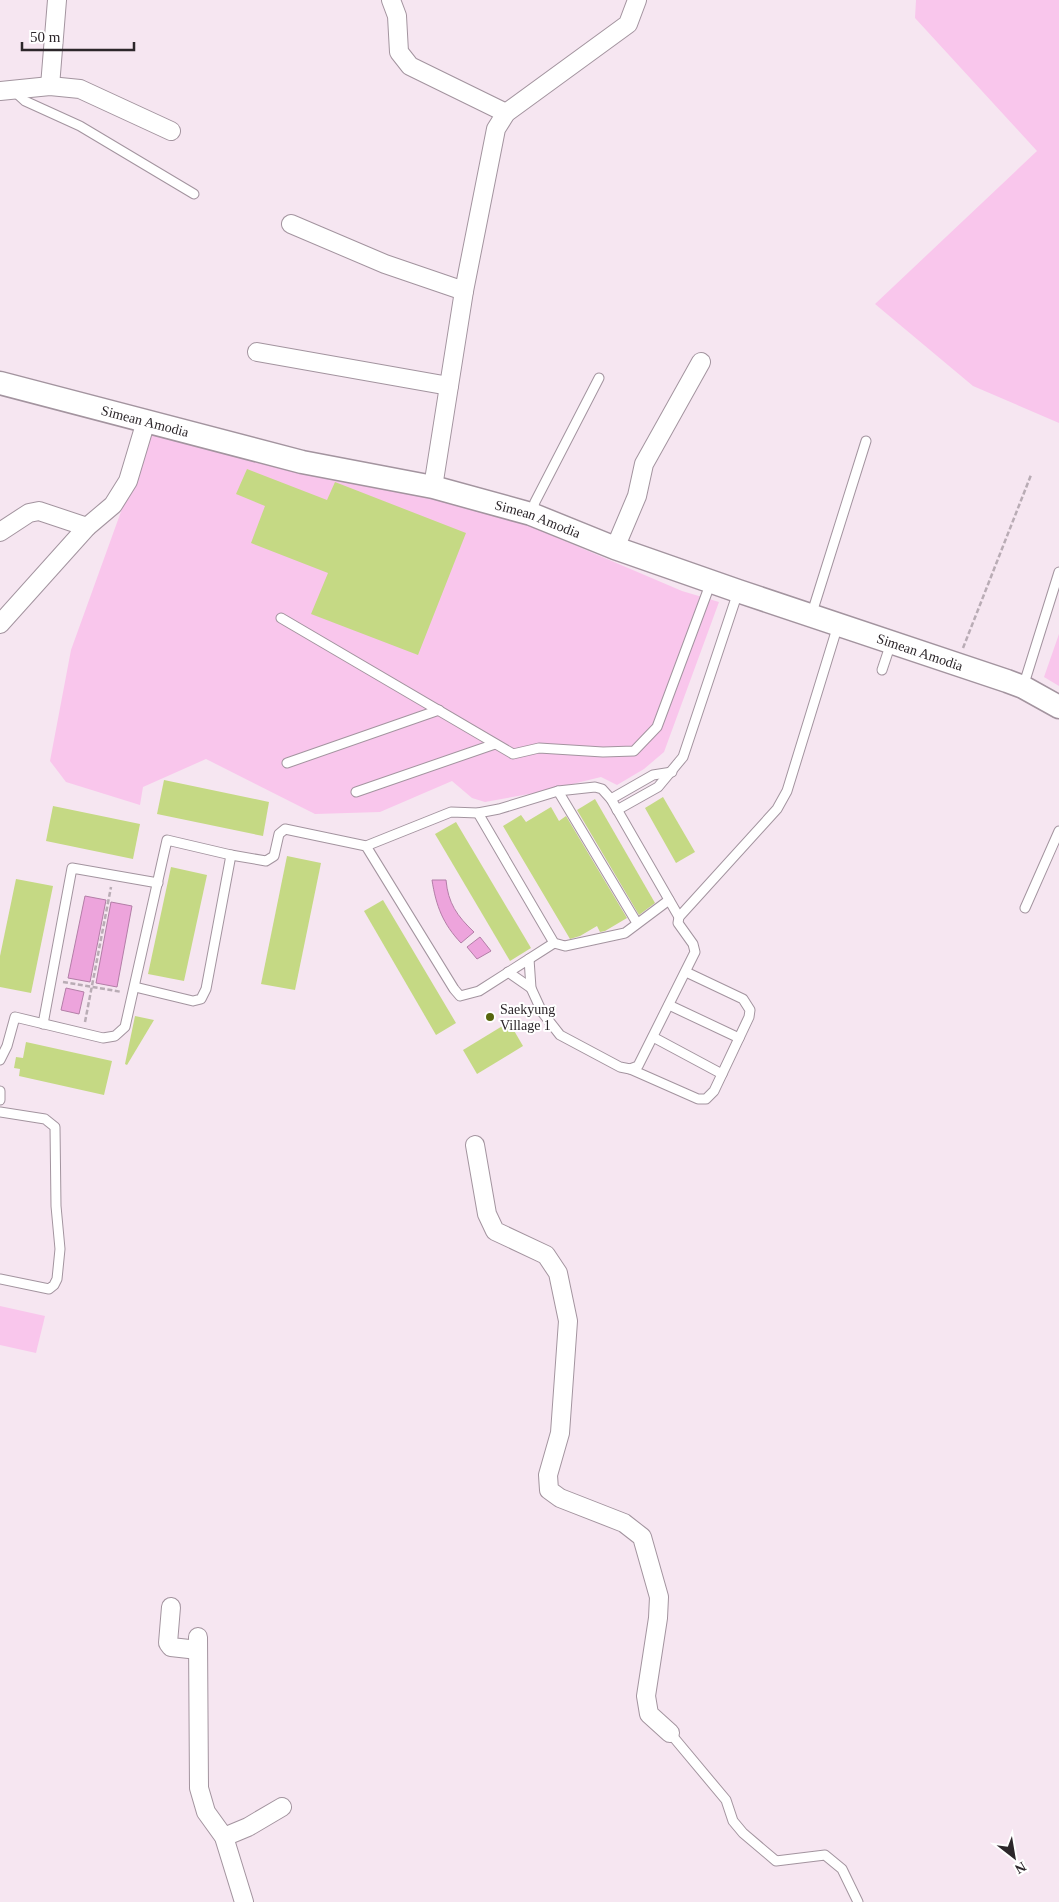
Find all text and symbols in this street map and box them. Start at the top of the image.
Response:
scale bar [22,20,135,52]
text: 50 m [30,29,61,45]
street label: Simean Amodia [100,402,191,440]
street label: Simean Amodia [493,497,583,541]
street label: Simean Amodia [875,631,966,674]
place label: Saekyung Village 1 [500,1002,555,1033]
marker: Saekyung Village 1 [484,1011,496,1023]
north arrow [989,1832,1039,1882]
text: N [1012,1859,1029,1877]

